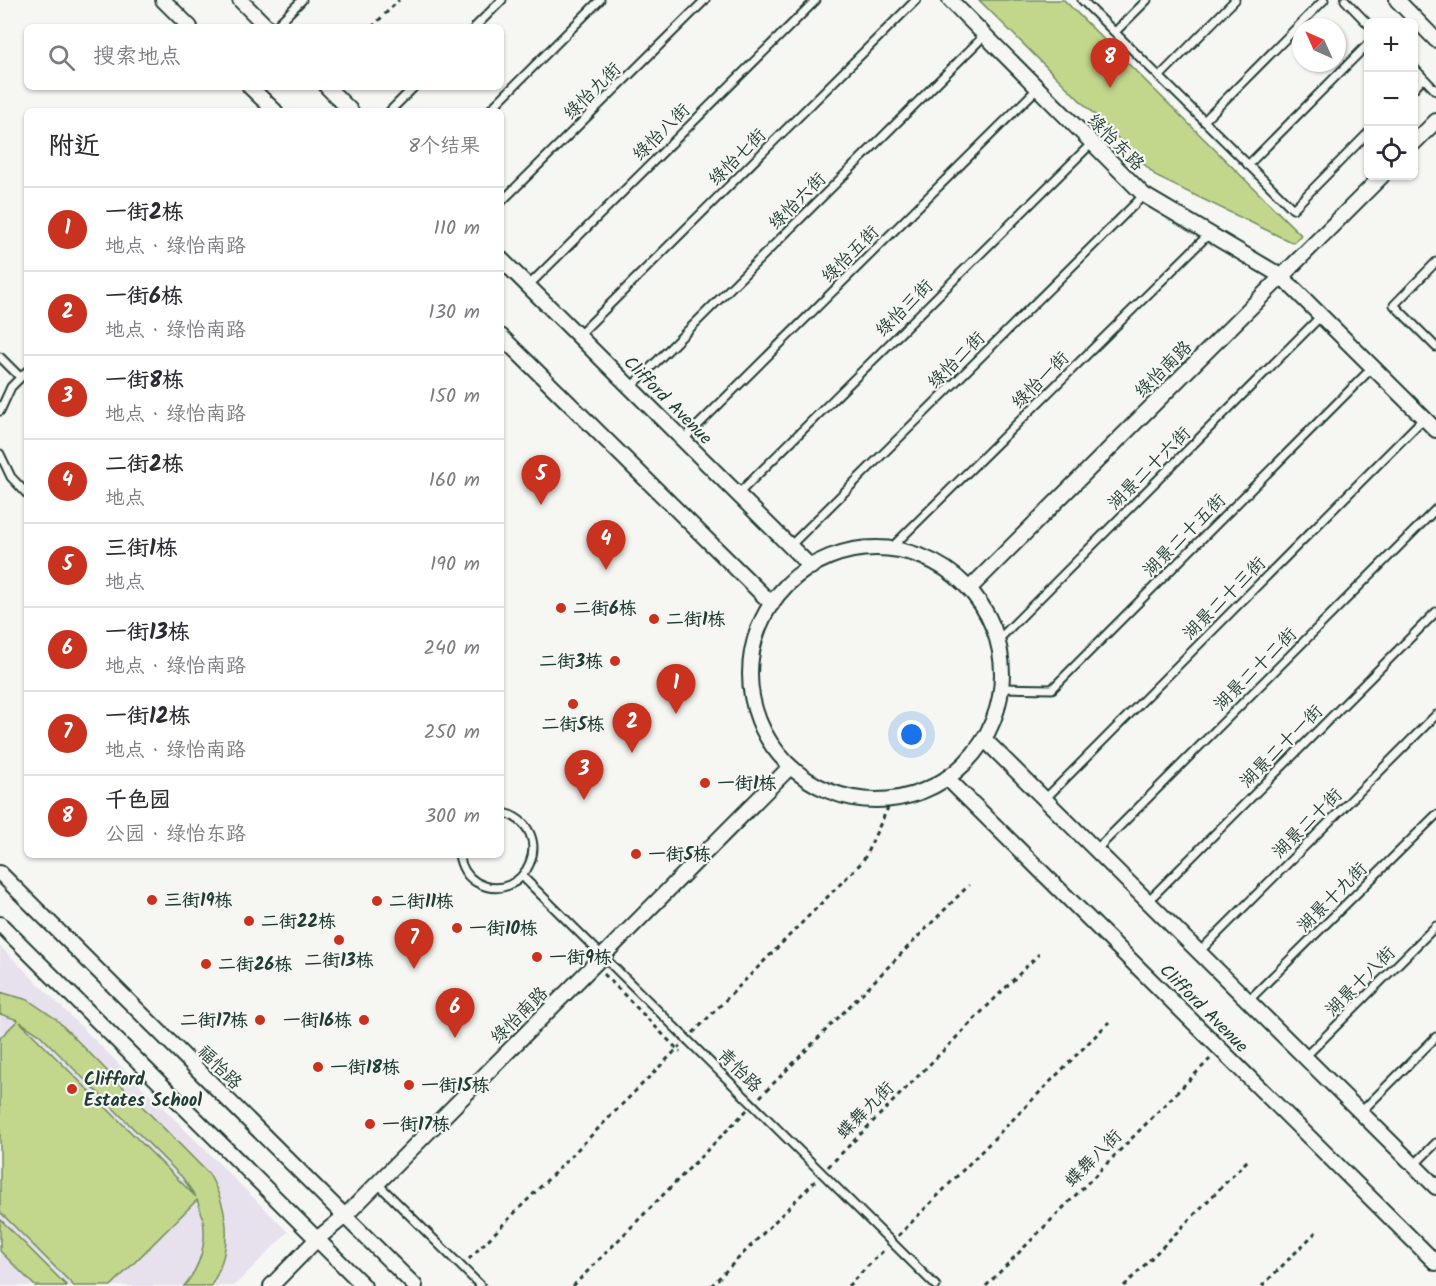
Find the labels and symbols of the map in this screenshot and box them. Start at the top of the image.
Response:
north arrow [1292,18,1346,72]
pin: 8 [1090,38,1130,88]
street label: 绿怡九街 [557,56,629,128]
street label: 绿怡八街 [626,97,698,169]
street label: 绿怡东路 [1079,107,1151,179]
street label: 绿怡七街 [702,122,774,194]
street label: 绿怡六街 [762,166,834,238]
street label: 绿怡五街 [815,219,887,291]
street label: 绿怡三街 [869,273,941,345]
street label: 绿怡二街 [921,325,993,397]
street label: 绿怡南路 [1128,334,1200,406]
street label: 绿怡一街 [1005,345,1077,417]
street label: Clifford Avenue [616,350,718,452]
street label: 湖景二十六街 [1102,421,1198,517]
pin: 5 [522,456,560,505]
street label: 湖景二十五街 [1137,488,1233,584]
pin: 4 [586,520,626,570]
street label: 湖景二十三街 [1177,551,1273,647]
place label: 二街6栋 [573,595,637,624]
marker: 二街6栋 [554,601,568,615]
place label: 二街1栋 [666,606,725,635]
marker: 二街1栋 [647,612,661,626]
street label: 湖景二十二街 [1208,622,1304,718]
place label: 二街3栋 [539,648,603,677]
marker: 二街3栋 [608,654,622,668]
pin: 1 [656,664,696,714]
marker: 二街5栋 [566,697,580,711]
street label: 湖景二十一街 [1234,699,1330,795]
pin: 2 [612,704,652,753]
place label: 二街5栋 [541,711,605,740]
your location [897,720,926,749]
pin: 3 [564,750,604,800]
place label: 一街1栋 [717,770,776,799]
marker: 一街1栋 [698,776,712,790]
street label: 湖景二十街 [1266,782,1350,866]
place label: 一街5栋 [648,841,711,870]
marker: 一街5栋 [629,847,643,861]
street label: 湖景十九街 [1291,856,1375,940]
place label: 三街19栋 [164,887,233,916]
place label: 二街11栋 [389,888,454,917]
marker: 三街19栋 [145,893,159,907]
marker: 二街11栋 [370,894,384,908]
place label: 二街22栋 [261,908,336,937]
marker: 二街22栋 [242,914,256,928]
place label: 一街10栋 [469,915,538,944]
pin: 7 [394,920,434,969]
marker: 一街10栋 [450,921,464,935]
marker: 二街13栋 [332,933,346,947]
street label: 湖景十八街 [1319,940,1403,1024]
place label: 一街9栋 [549,944,612,973]
place label: 二街13栋 [304,947,374,976]
marker: 一街9栋 [530,950,544,964]
place label: 二街26栋 [218,951,292,980]
marker: 二街26栋 [199,957,213,971]
street label: Clifford Avenue [1152,958,1254,1060]
street label: 绿怡南路 [484,980,556,1052]
pin: 6 [436,988,474,1038]
place label: 二街17栋 [180,1007,248,1036]
place label: 一街16栋 [283,1007,352,1036]
marker: 二街17栋 [253,1013,267,1027]
marker: 一街16栋 [357,1013,371,1027]
street label: 福怡路 [190,1039,248,1097]
street label: 青怡路 [710,1042,768,1100]
place label: 一街18栋 [330,1054,400,1083]
marker: 一街18栋 [311,1060,325,1074]
place label: Clifford Estates School [84,1066,202,1116]
place label: 一街15栋 [421,1072,490,1101]
street label: 蝶舞九街 [830,1075,902,1147]
marker: 一街15栋 [402,1078,416,1092]
marker: Clifford Estates School [65,1082,79,1096]
place label: 一街17栋 [382,1111,450,1140]
marker: 一街17栋 [363,1117,377,1131]
street label: 蝶舞八街 [1058,1123,1130,1195]

